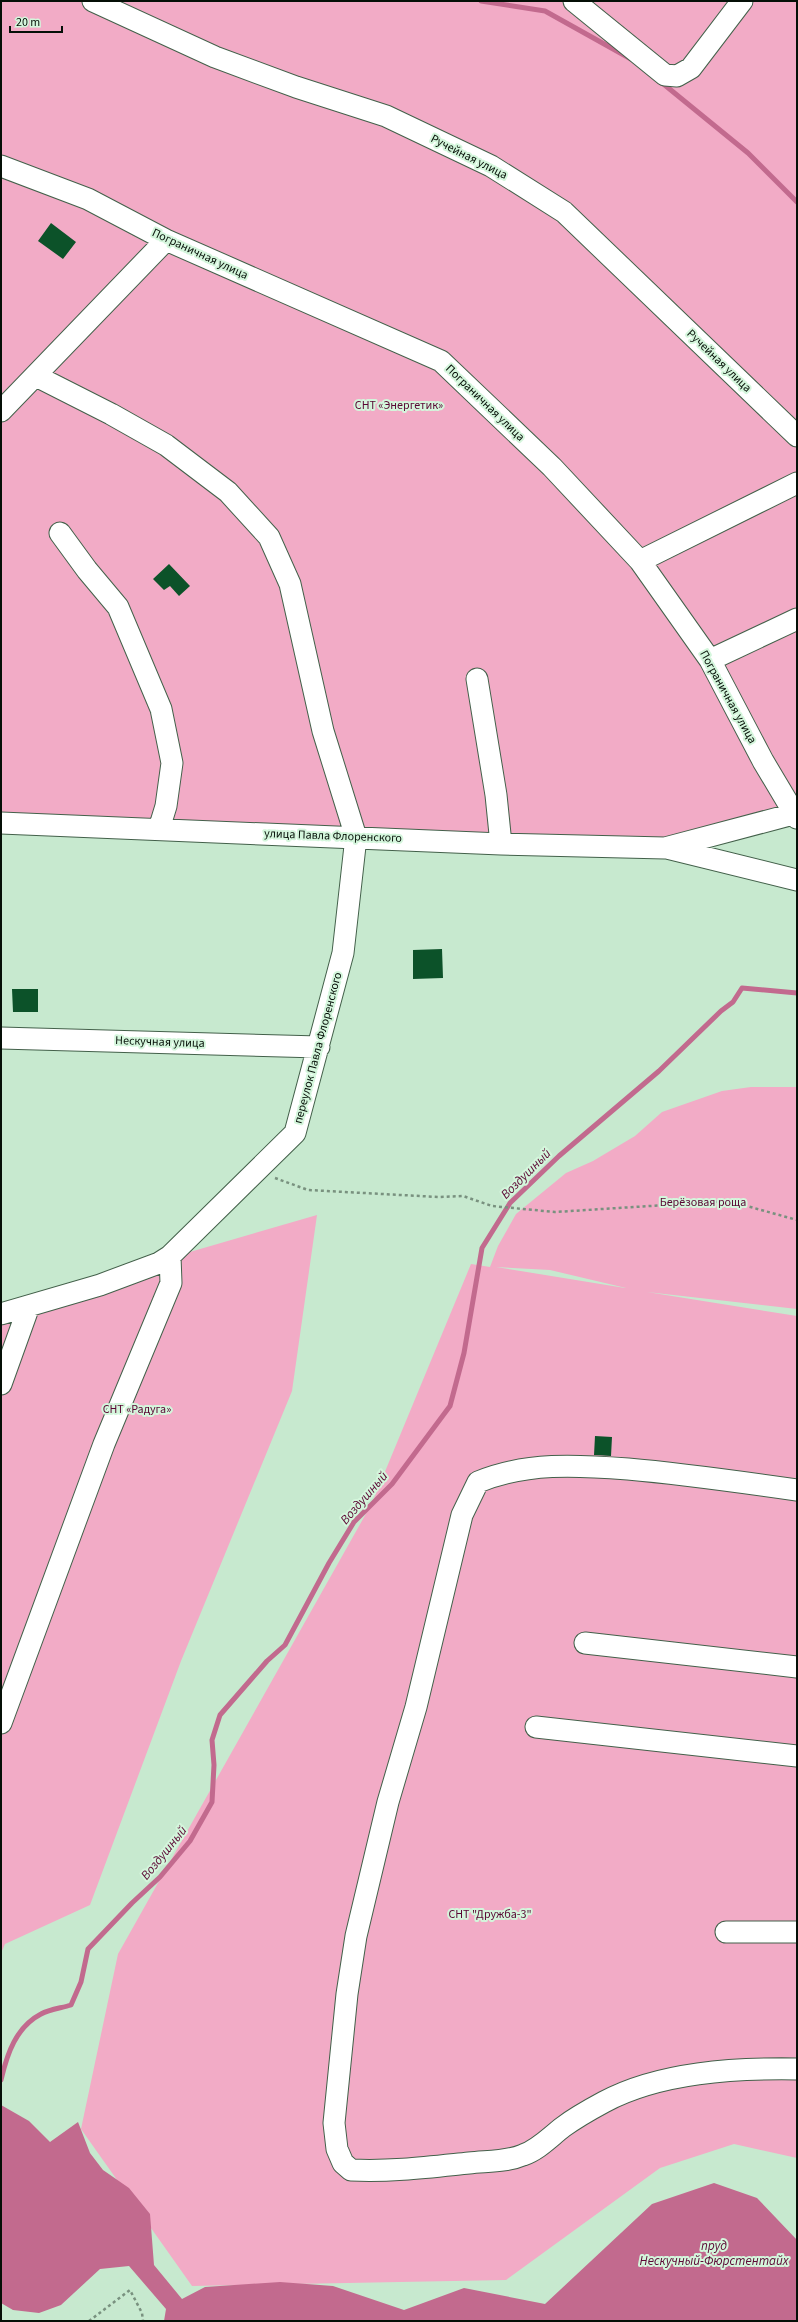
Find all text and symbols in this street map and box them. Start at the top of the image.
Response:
scale bar [10,8,62,34]
text: 20 m [16,14,40,31]
street label: Ручейная улица [428,130,510,184]
street label: Пограничная улица [149,224,251,284]
street label: Ручейная улица [683,326,755,396]
street label: Пограничная улица [442,361,528,445]
park label: СНТ «Энергетик» [355,397,443,414]
street label: Пограничная улица [695,647,761,747]
street label: улица Павла Флоренского [264,825,402,847]
street label: переулок Павла Флоренского [290,970,346,1126]
street label: Нескучная улица [115,1032,205,1052]
water label: Воздушный [497,1145,555,1203]
park label: Берёзовая роща [660,1194,746,1211]
park label: СНТ «Радуга» [103,1401,171,1418]
water label: Воздушный [336,1468,392,1528]
water label: Воздушный [137,1822,191,1884]
park label: СНТ "Дружба-3" [448,1906,532,1923]
water label: пруд Нескучный-Фюрстентайх [640,2237,790,2270]

